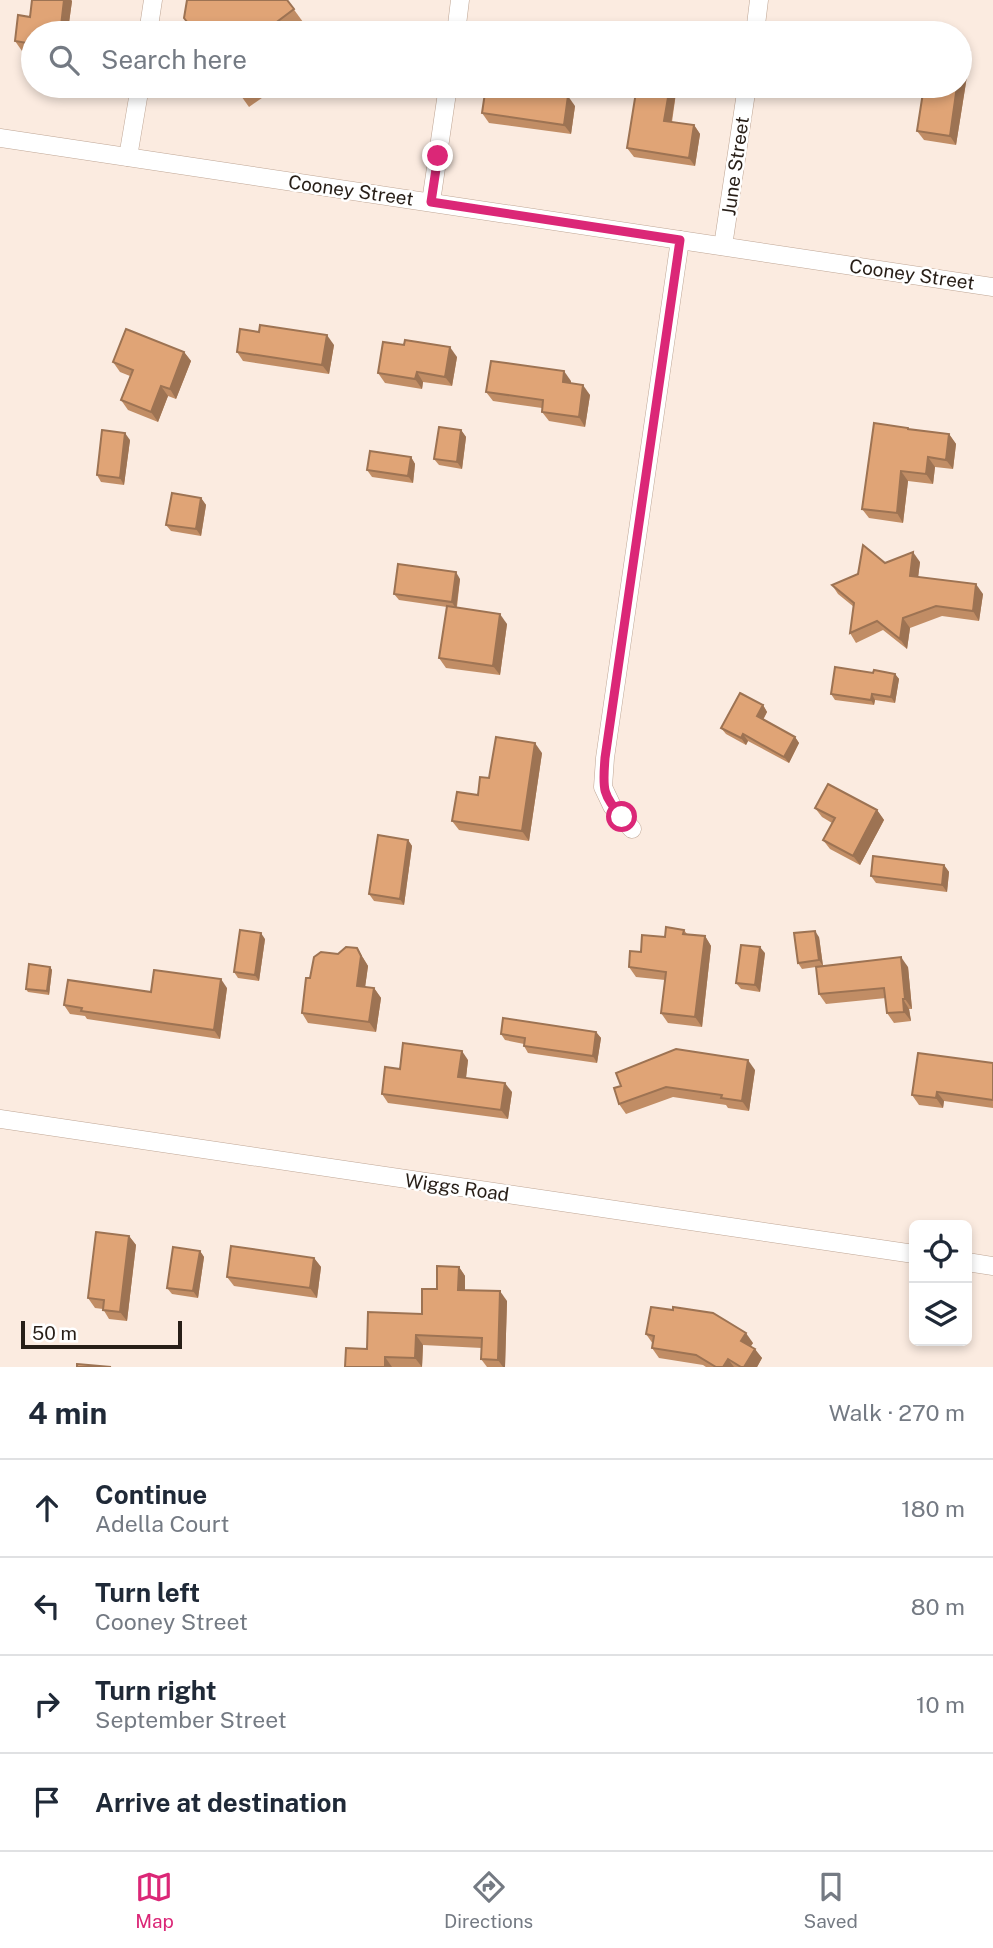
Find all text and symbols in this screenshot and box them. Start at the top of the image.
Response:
search box [21,21,972,98]
icon: search [45,41,83,79]
text: Search here [101,44,247,75]
street label: June Street [717,115,753,217]
route end [422,140,453,171]
street label: Cooney Street [287,170,415,210]
street label: Cooney Street [848,254,976,294]
route start [606,801,637,832]
street label: Wiggs Road [403,1169,511,1205]
map controls [909,1220,972,1346]
button: locate [909,1220,972,1283]
button: layers [909,1283,972,1346]
scale bar [21,1318,182,1350]
text: 50 m [32,1322,77,1344]
text: 4 min [28,1395,107,1431]
text: Walk · 270 m [829,1399,965,1426]
text: Continue [95,1479,207,1510]
icon: ahead [28,1489,66,1527]
text: 180 m [901,1495,965,1522]
text: Adella Court [95,1510,229,1537]
text: Turn left [95,1577,200,1608]
icon: left [28,1587,66,1625]
text: 80 m [911,1593,965,1620]
text: Cooney Street [95,1608,248,1635]
text: Turn right [95,1675,217,1706]
icon: right [28,1685,66,1723]
text: 10 m [916,1691,965,1718]
text: September Street [95,1706,287,1733]
icon: arrive [28,1783,66,1821]
text: Arrive at destination [95,1787,347,1818]
tab: Map [135,1868,174,1932]
tab: Directions [444,1868,533,1932]
tab: Saved [804,1868,858,1932]

